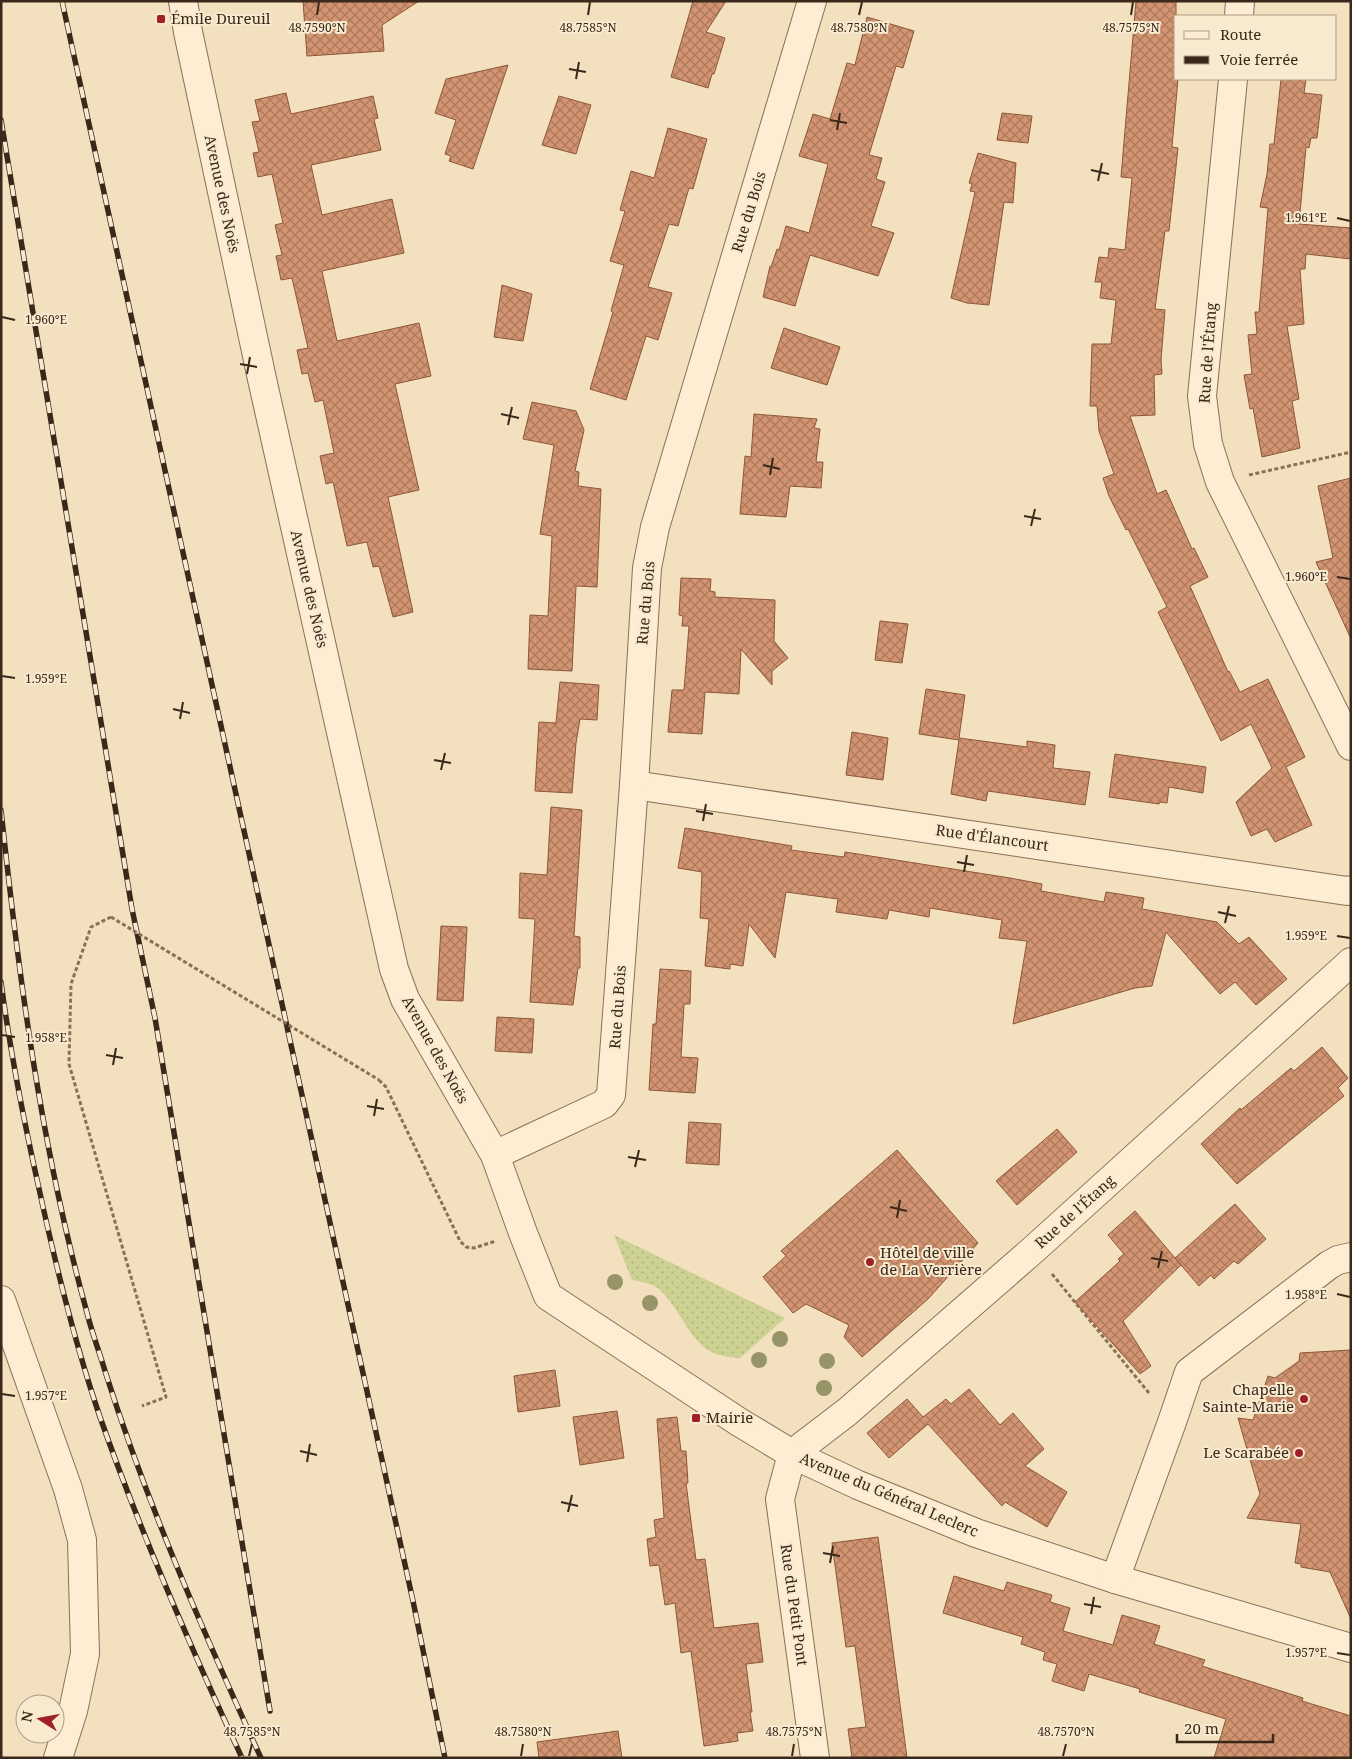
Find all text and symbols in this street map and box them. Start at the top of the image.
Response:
place label: Émile Dureuil [171,8,271,28]
marker: Émile Dureuil [155,13,167,25]
legend [1174,15,1337,80]
text: 48.7590°N [288,19,346,36]
text: 48.7585°N [559,19,617,36]
text: 48.7580°N [830,19,888,36]
text: 48.7575°N [1102,19,1160,36]
text: Route [1220,24,1261,44]
text: Voie ferrée [1220,49,1298,69]
street label: Avenue des Noës [201,133,245,255]
street label: Rue du Bois [726,168,770,255]
text: 1.961°E [1285,209,1327,226]
street label: Rue de l'Étang [1193,302,1221,404]
text: 1.960°E [25,311,67,328]
street label: Avenue des Noës [287,528,333,650]
street label: Rue du Bois [631,560,659,646]
text: 1.960°E [1285,568,1327,585]
text: 1.959°E [25,670,67,687]
street label: Rue d'Élancourt [934,819,1050,855]
text: 1.959°E [1285,927,1327,944]
street label: Rue du Bois [604,964,630,1050]
street label: Avenue des Noës [398,992,474,1107]
text: 1.958°E [25,1029,67,1046]
street label: Rue de l'Étang [1030,1170,1119,1253]
place label: Hôtel de ville de La Verrière [880,1242,982,1279]
marker: Hôtel de ville de La Verrière [864,1256,876,1268]
text: 1.958°E [1285,1286,1327,1303]
place label: Chapelle Sainte-Marie [1203,1379,1294,1416]
text: 1.957°E [25,1387,67,1404]
marker: Chapelle Sainte-Marie [1298,1393,1310,1405]
place label: Mairie [706,1407,753,1427]
marker: Mairie [690,1412,702,1424]
place label: Le Scarabée [1203,1442,1289,1462]
street label: Avenue du Général Leclerc [797,1447,982,1541]
marker: Le Scarabée [1293,1447,1305,1459]
street label: Rue du Petit Pont [777,1543,813,1667]
text: 1.957°E [1285,1644,1327,1661]
north arrow [15,1694,65,1744]
text: N [16,1709,37,1724]
scale bar [1177,1712,1273,1744]
text: 20 m [1184,1718,1219,1738]
text: 48.7585°N [223,1723,281,1740]
text: 48.7580°N [494,1723,552,1740]
text: 48.7575°N [765,1723,823,1740]
text: 48.7570°N [1037,1723,1095,1740]

